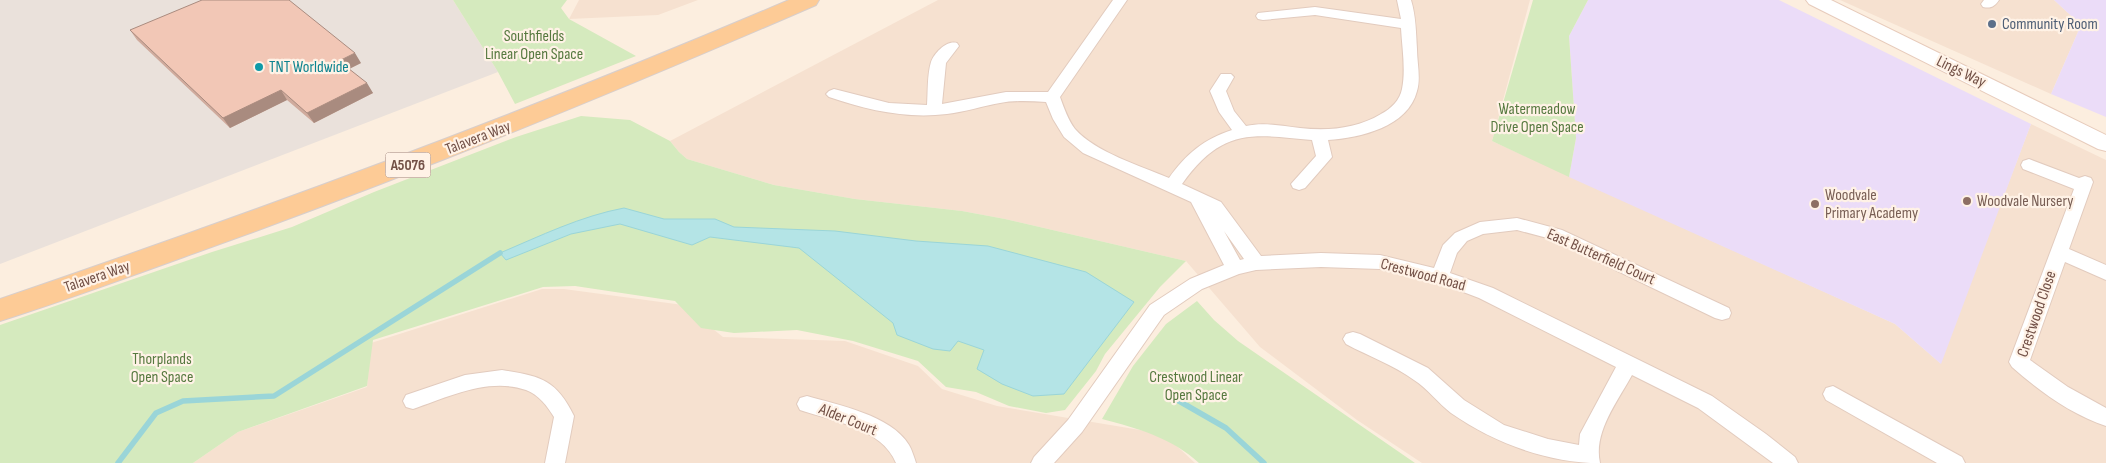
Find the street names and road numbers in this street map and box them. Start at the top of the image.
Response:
street label: Lings Way [1933,52,1989,92]
street label: Talavera Way [443,117,513,159]
road number: A5076 [386,152,430,178]
street label: East Butterfield Court [1544,225,1658,289]
street label: Crestwood Road [1378,255,1468,295]
street label: Talavera Way [62,257,132,297]
street label: Crestwood Close [2013,268,2061,360]
street label: Alder Court [815,399,880,440]

